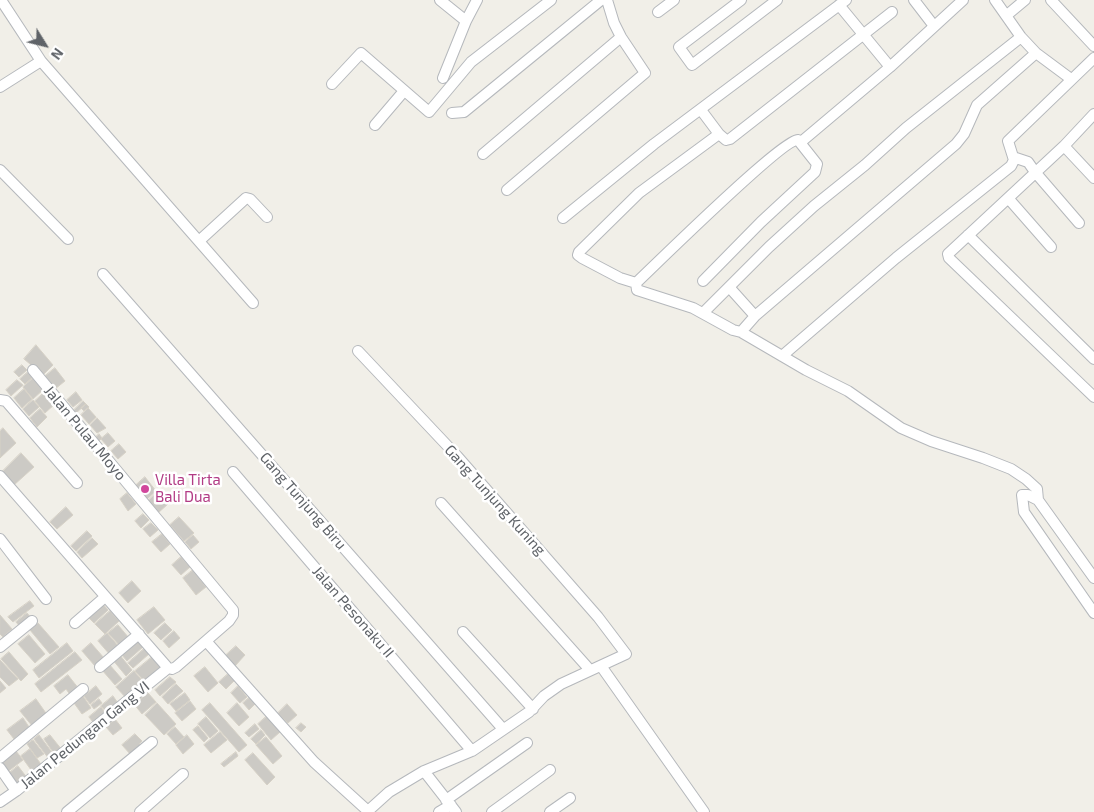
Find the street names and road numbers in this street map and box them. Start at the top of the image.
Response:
street label: Jalan Pulau Moyo [40,382,130,484]
street label: Gang Tunjung Kuning [441,441,549,559]
street label: Gang Tunjung Biru [256,449,350,553]
street label: Jalan Pesonaku II [308,563,398,661]
street label: Jalan Pedungan Gang VI [17,678,153,792]

